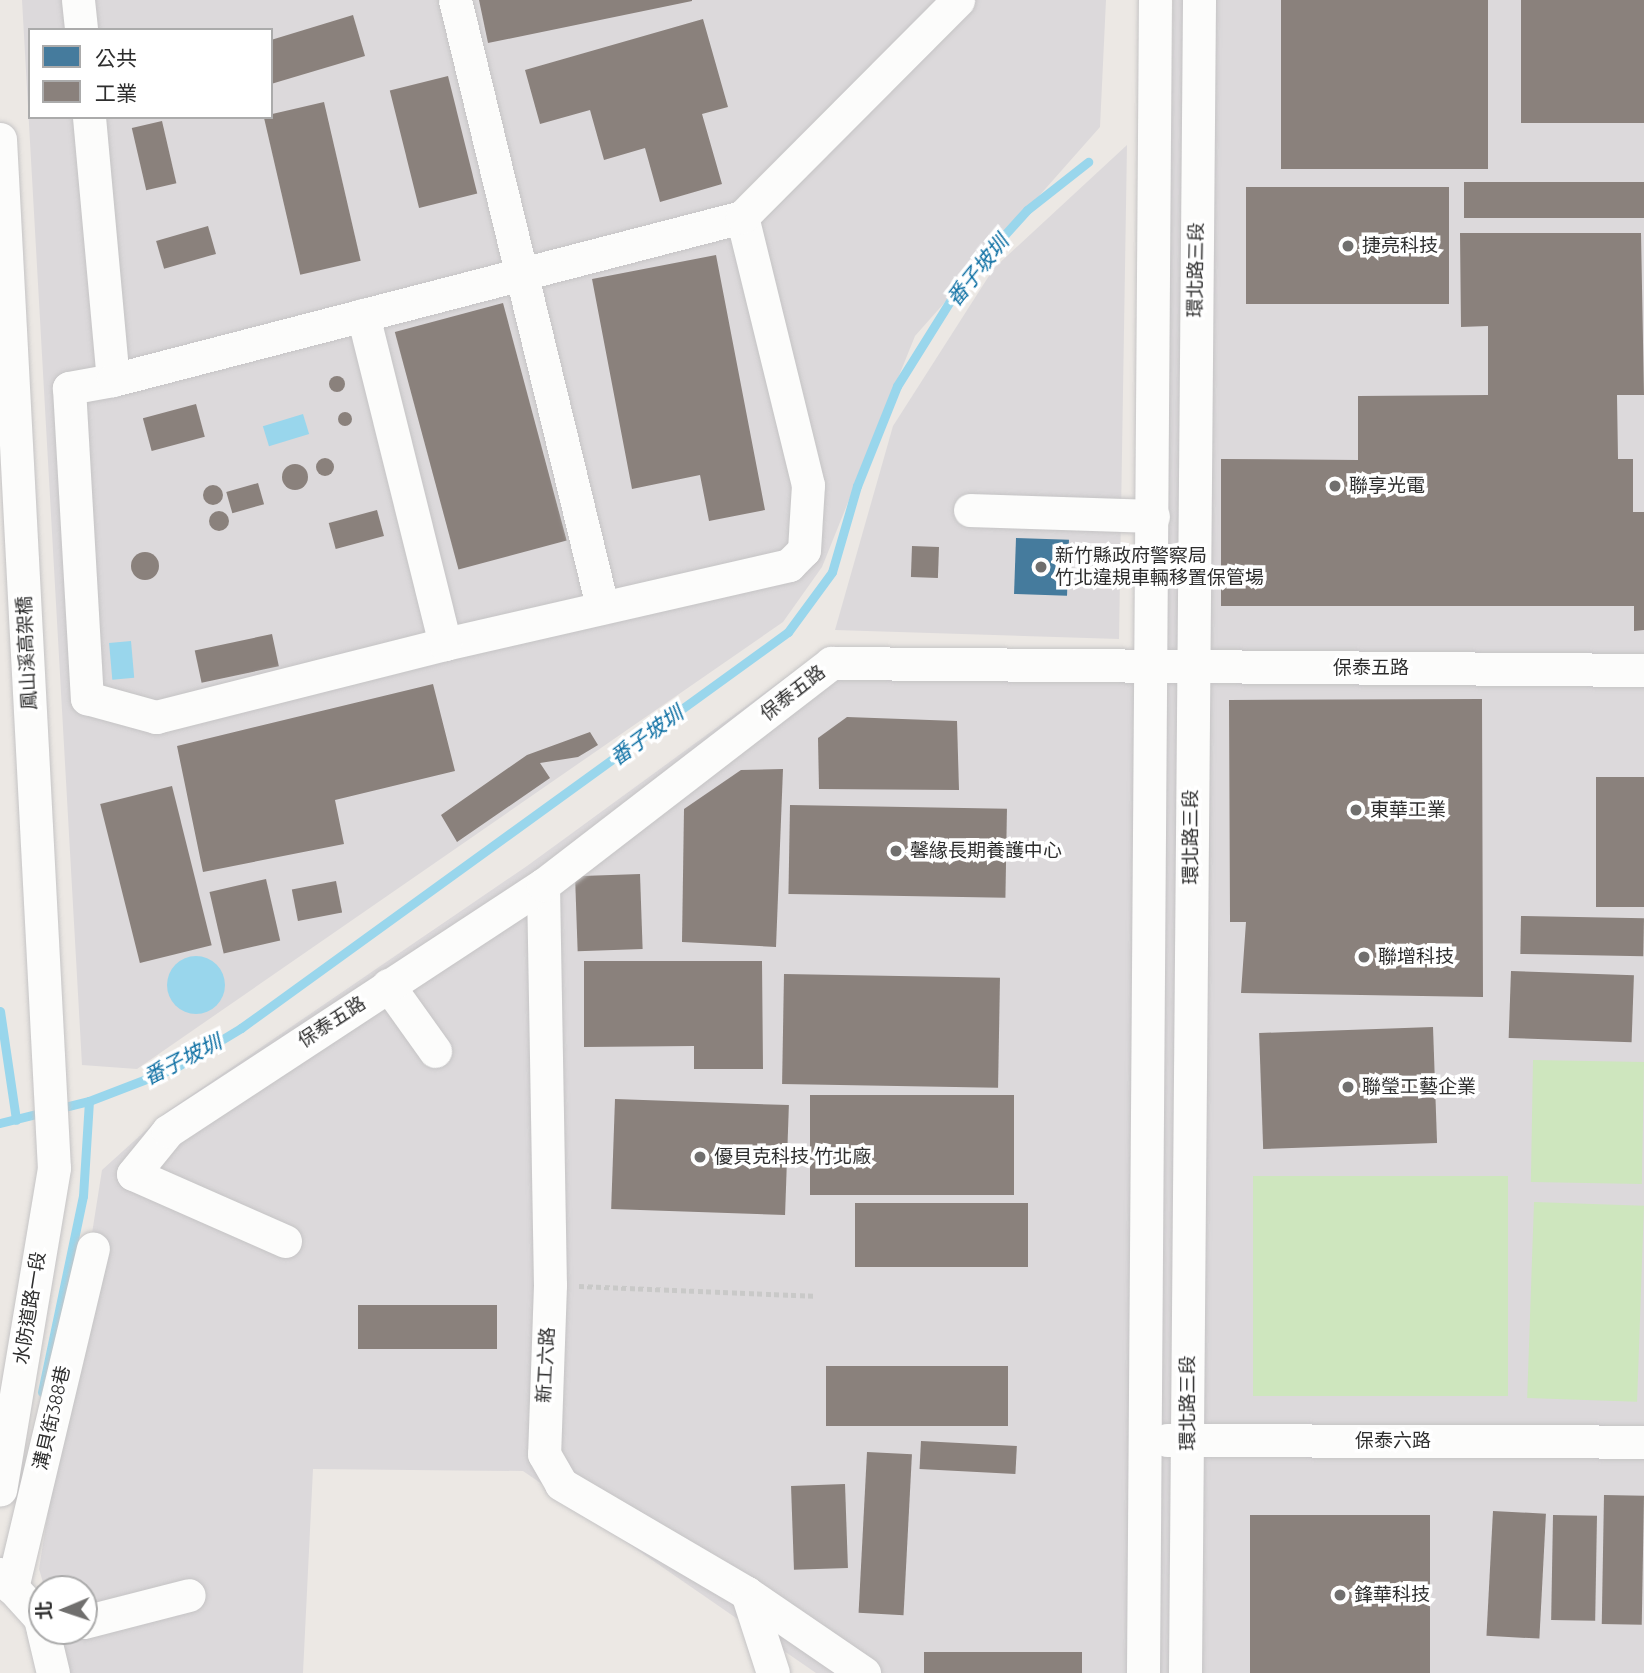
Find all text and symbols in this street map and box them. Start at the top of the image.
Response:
legend [28,28,273,119]
text: 公共 [95,45,137,71]
text: 工業 [95,80,137,106]
street label: 環北路三段 [1184,222,1208,318]
water label: 番子坡圳 [941,229,1013,311]
place label: 捷亮科技 [1362,235,1438,257]
marker: 捷亮科技 [1340,238,1356,254]
place label: 聯享光電 [1349,475,1425,497]
marker: 聯享光電 [1327,478,1343,494]
place label: 新竹縣政府警察局 竹北違規車輛移置保管場 [1055,545,1264,589]
marker: 新竹縣政府警察局 竹北違規車輛移置保管場 [1033,559,1049,575]
street label: 鳳山溪高架橋 [13,595,41,711]
street label: 保泰五路 [1333,657,1409,679]
street label: 保泰五路 [756,661,830,725]
water label: 番子坡圳 [605,700,687,770]
street label: 環北路三段 [1180,790,1202,884]
place label: 東華工業 [1370,799,1446,821]
marker: 東華工業 [1348,802,1364,818]
place label: 馨緣長期養護中心 [910,840,1062,862]
marker: 馨緣長期養護中心 [888,843,904,859]
place label: 聯增科技 [1378,946,1454,968]
marker: 聯增科技 [1356,949,1372,965]
street label: 保泰五路 [294,992,370,1052]
water label: 番子坡圳 [139,1029,225,1089]
place label: 聯瑩工藝企業 [1362,1076,1476,1098]
marker: 聯瑩工藝企業 [1340,1079,1356,1095]
place label: 優貝克科技 竹北廠 [714,1146,871,1168]
marker: 優貝克科技 竹北廠 [692,1149,708,1165]
street label: 水防道路一段 [10,1250,50,1366]
street label: 新工六路 [533,1326,559,1404]
street label: 環北路三段 [1177,1356,1199,1450]
street label: 溝貝街388巷 [29,1364,75,1472]
street label: 保泰六路 [1355,1430,1431,1452]
north arrow [28,1575,98,1645]
place label: 鋒華科技 [1354,1584,1430,1606]
marker: 鋒華科技 [1332,1587,1348,1603]
text: 北 [32,1601,56,1621]

